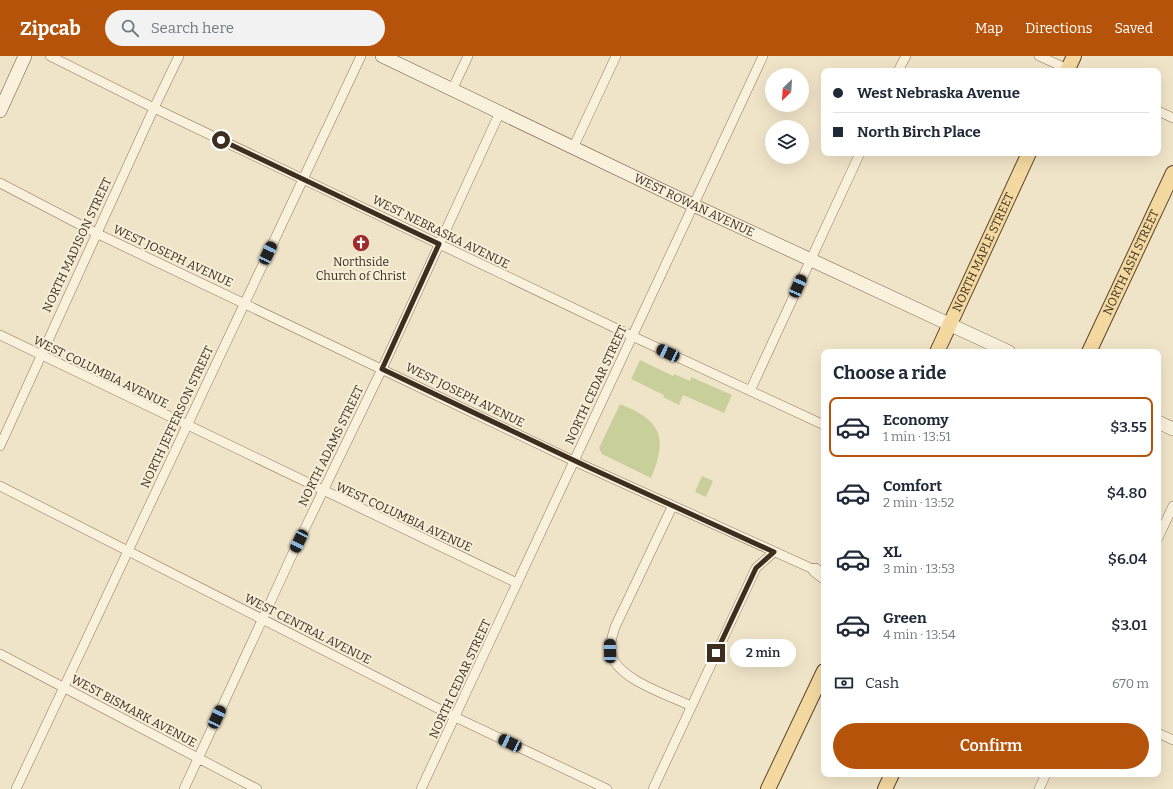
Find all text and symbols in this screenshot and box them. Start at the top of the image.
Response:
search box [105,10,385,46]
text: Zipcab [20,17,81,40]
icon: search [119,17,141,39]
text: Search here [151,19,234,37]
text: Map [975,20,1003,37]
text: Directions [1025,20,1093,37]
text: Saved [1115,20,1153,37]
north arrow [765,68,809,112]
map controls [765,68,809,164]
text: West Nebraska Avenue [857,84,1020,102]
button: layers [765,120,809,164]
text: North Birch Place [857,123,981,141]
route start [212,131,230,149]
street label: WEST ROWAN AVENUE [632,171,757,240]
street label: NORTH MADISON STREET [40,176,114,314]
street label: NORTH MAPLE STREET [950,190,1017,314]
street label: WEST NEBRASKA AVENUE [370,193,512,271]
street label: NORTH ASH STREET [1100,207,1162,317]
street label: WEST JOSEPH AVENUE [111,222,235,290]
church icon: Northside Church of Christ [351,233,371,253]
car [257,240,279,266]
place label: Northside Church of Christ [316,255,407,283]
car [788,273,808,299]
street label: NORTH CEDAR STREET [562,323,630,447]
street label: WEST COLUMBIA AVENUE [31,333,171,411]
car [655,342,681,364]
street label: NORTH JEFFERSON STREET [138,344,216,490]
street label: WEST JOSEPH AVENUE [403,360,527,430]
text: Choose a ride [833,362,946,384]
street label: NORTH ADAMS STREET [296,383,366,509]
icon: car [835,409,871,445]
text: Economy [883,411,949,429]
text: $3.55 [1110,418,1147,436]
text: 1 min · 13:51 [883,429,951,444]
icon: car [835,475,871,511]
text: Comfort [883,477,942,495]
street label: WEST COLUMBIA AVENUE [334,479,474,555]
text: $4.80 [1107,484,1147,502]
text: 2 min · 13:52 [883,495,954,510]
car [288,528,310,554]
icon: car [835,541,871,577]
text: XL [883,543,902,561]
text: $6.04 [1108,550,1147,568]
text: 3 min · 13:53 [883,561,955,576]
street label: WEST CENTRAL AVENUE [242,591,374,667]
icon: car [835,607,871,643]
text: Green [883,609,927,627]
text: $3.01 [1111,616,1147,634]
street label: NORTH CEDAR STREET [426,617,494,741]
text: 4 min · 13:54 [883,627,956,642]
car [604,639,616,663]
callout: 2 min [730,639,796,667]
route end [707,644,725,662]
text: 2 min [746,645,780,660]
street label: WEST BISMARK AVENUE [69,672,199,750]
icon: cash [833,672,855,694]
text: Cash [865,674,899,692]
text: 670 m [1112,676,1149,691]
car [206,704,228,730]
button: Confirm [833,723,1149,769]
car [497,732,523,754]

